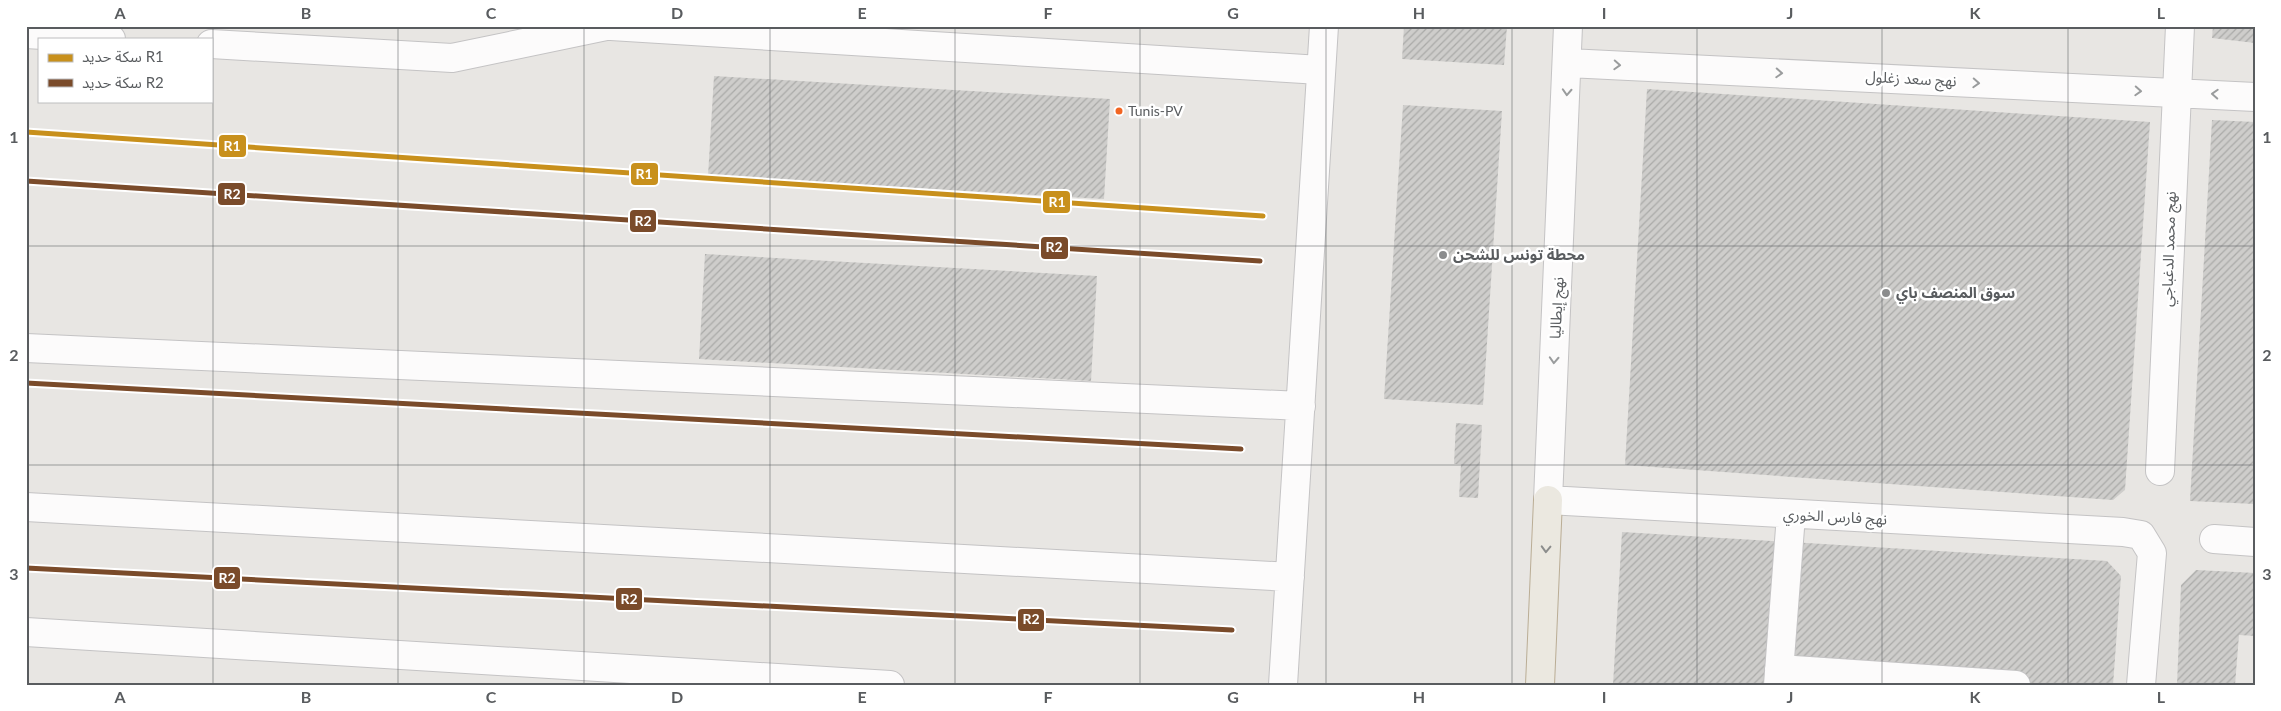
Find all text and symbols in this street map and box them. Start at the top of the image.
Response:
text: A [113,3,126,22]
text: B [301,3,311,22]
text: C [486,3,497,22]
text: D [671,3,683,22]
text: E [857,3,867,22]
text: F [1043,3,1053,22]
text: G [1227,3,1239,22]
text: H [1413,3,1425,22]
text: I [1602,3,1606,22]
text: J [1787,3,1793,22]
text: K [1970,3,1982,22]
text: L [2157,3,2166,22]
legend [38,38,212,102]
text: سكة حديد R1 [82,47,164,65]
one-way arrow [1613,60,1621,70]
street label: نهج سعد زغلول [1865,67,1957,93]
one-way arrow [1776,68,1783,78]
text: سكة حديد R2 [82,73,164,91]
one-way arrow [1972,77,1980,88]
one-way arrow [2135,85,2143,96]
one-way arrow [1561,89,1572,97]
one-way arrow [2211,89,2219,100]
place label: Tunis-PV [1128,102,1183,119]
marker: Tunis-PV [1114,106,1124,116]
text: 1 [9,127,19,146]
text: 1 [2262,127,2272,146]
line badge: R1 [218,134,247,158]
text: R1 [223,137,241,154]
line badge: R1 [630,162,659,186]
text: R1 [635,165,653,182]
line badge: R2 [217,182,246,206]
text: R2 [223,185,241,202]
line badge: R1 [1042,190,1071,214]
street label: نهج محمد الدغباجي [2157,191,2183,307]
text: R1 [1048,193,1066,210]
line badge: R2 [629,209,657,233]
text: R2 [634,212,652,229]
line badge: R2 [1040,236,1069,260]
text: R2 [1045,238,1063,255]
place label: محطة تونس للشحن [1453,245,1585,264]
marker: محطة تونس للشحن [1437,249,1449,261]
street label: نهج إيطاليا [1545,276,1571,340]
place label: سوق المنصف باي [1896,283,2015,304]
marker: سوق المنصف باي [1880,287,1892,299]
text: 2 [9,345,19,364]
text: 2 [2262,345,2272,364]
one-way arrow [1549,356,1560,364]
street label: نهج فارس الخوري [1782,504,1888,532]
one-way arrow [1540,545,1551,553]
text: 3 [9,564,19,583]
text: 3 [2262,564,2272,583]
line badge: R2 [213,566,241,590]
text: R2 [218,569,236,586]
line badge: R2 [615,587,643,611]
text: R2 [620,590,638,607]
line badge: R2 [1017,608,1045,632]
text: R2 [1022,610,1040,627]
text: A [113,687,126,706]
text: B [301,687,311,706]
text: C [486,687,497,706]
text: D [671,687,683,706]
text: E [857,687,867,706]
text: F [1043,687,1053,706]
text: G [1227,687,1239,706]
text: H [1413,687,1425,706]
text: I [1602,687,1606,706]
text: J [1787,687,1793,706]
text: K [1970,687,1982,706]
text: L [2157,687,2166,706]

